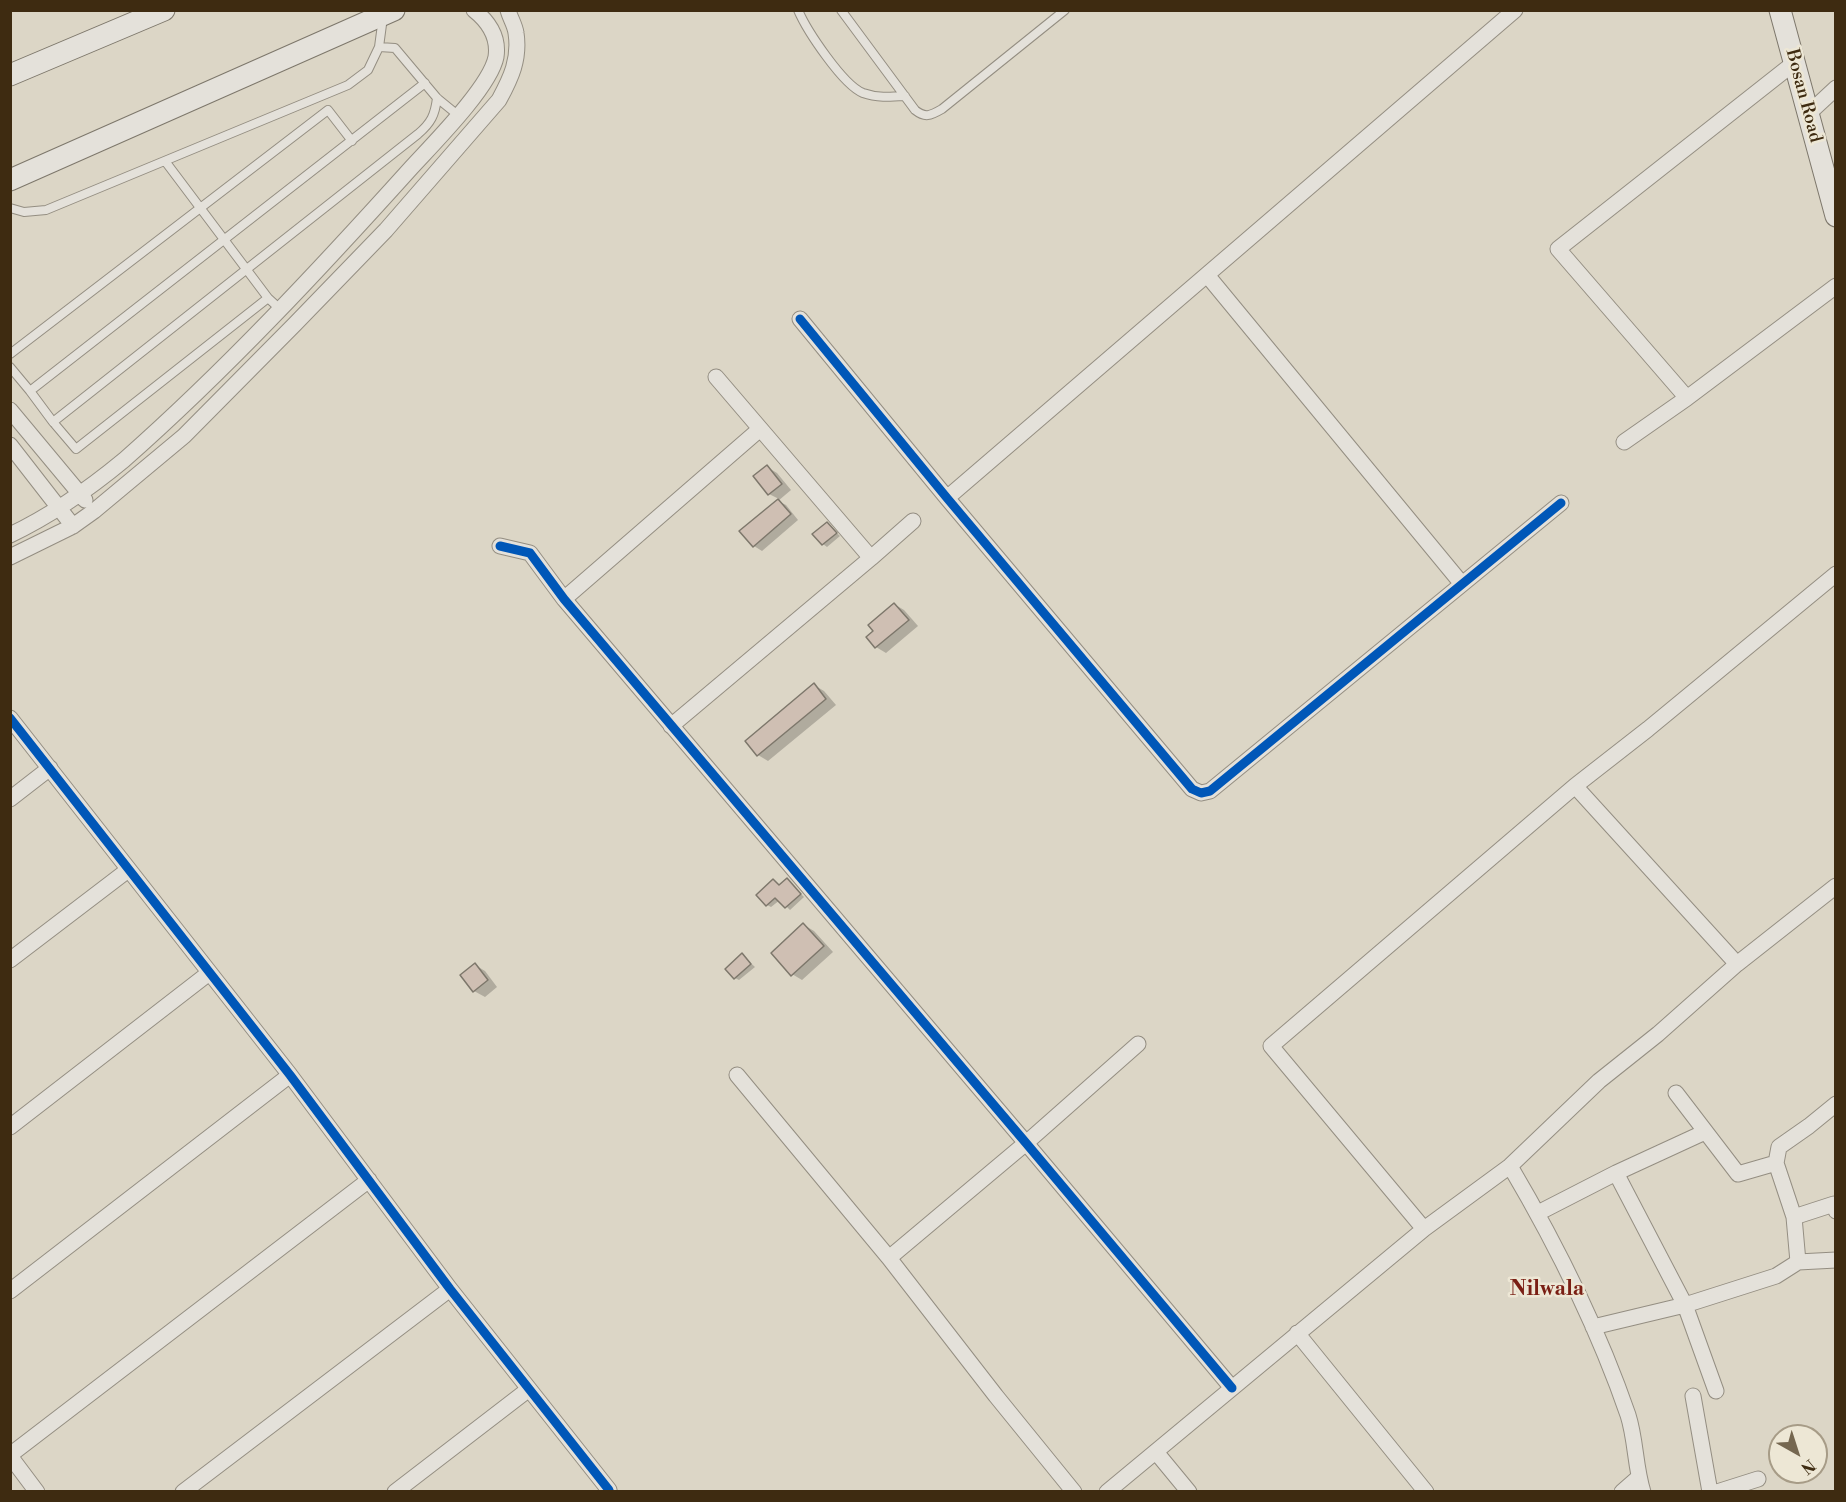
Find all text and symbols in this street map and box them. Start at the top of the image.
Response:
street label: Bosan Road [1780,47,1826,145]
district label: Nilwala [1510,1277,1584,1303]
north arrow [1768,1424,1828,1484]
text: N [1797,1455,1819,1478]

